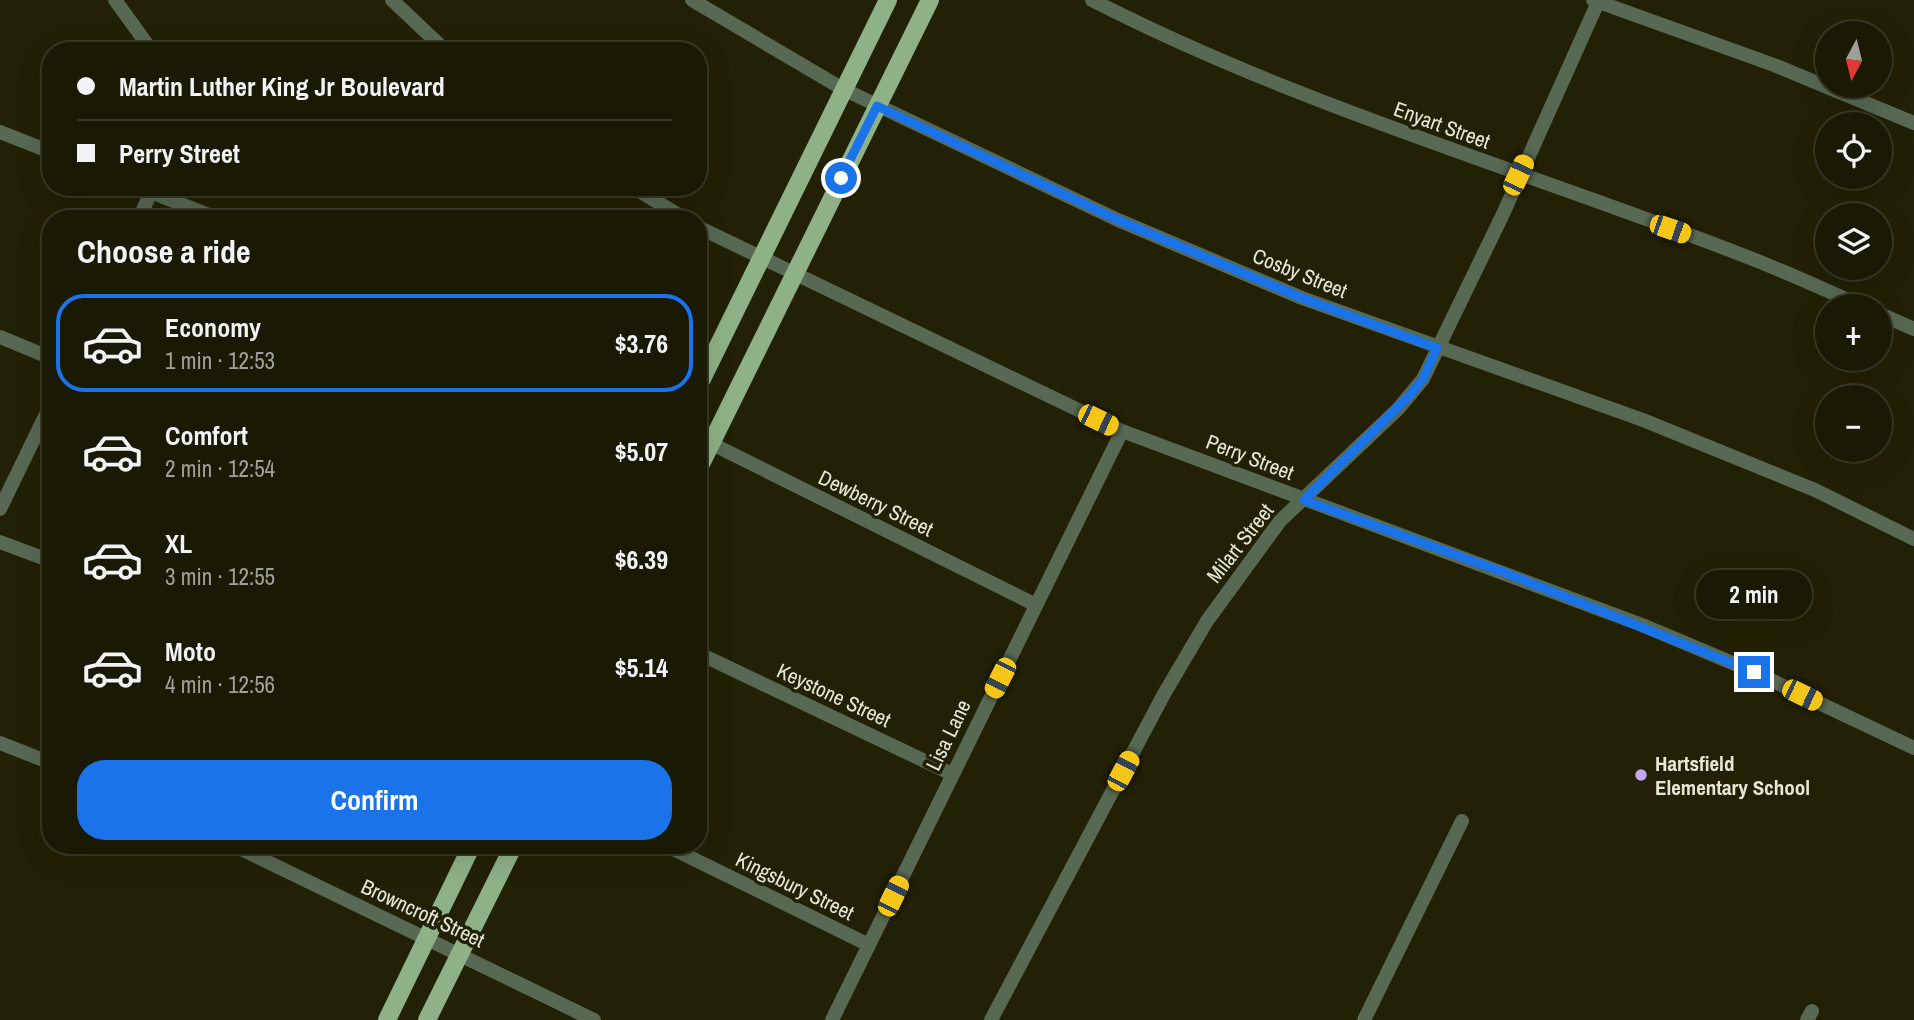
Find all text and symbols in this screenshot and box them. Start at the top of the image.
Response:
north arrow [1815,21,1892,98]
map controls [1815,21,1892,462]
text: Martin Luther King Jr Boulevard [119,69,445,104]
street label: Enyart Street [1390,94,1494,156]
button: locate [1815,112,1892,189]
text: Perry Street [119,136,240,171]
car [1500,152,1537,198]
route start [825,162,857,194]
button: layers [1815,203,1892,280]
car [1647,212,1694,246]
text: Choose a ride [77,230,251,273]
street label: Cosby Street [1248,241,1352,305]
button: + [1815,294,1892,371]
text: Economy [165,310,261,345]
icon: car [81,312,144,375]
text: $3.76 [615,326,668,361]
text: 1 min · 12:53 [165,345,275,376]
button: − [1815,385,1892,462]
car [1075,401,1122,439]
text: Comfort [165,418,248,453]
icon: car [81,420,144,483]
street label: Perry Street [1202,427,1298,487]
text: $5.07 [615,434,668,469]
text: 2 min · 12:54 [165,453,275,484]
street label: Dewberry Street [814,463,938,543]
street label: Milart Street [1200,497,1280,589]
text: XL [165,526,192,561]
icon: car [81,528,144,591]
text: $6.39 [615,542,668,577]
text: 3 min · 12:55 [165,561,275,592]
callout: 2 min [1696,570,1812,620]
text: 2 min [1729,579,1779,610]
text: Moto [165,634,216,669]
icon: car [81,636,144,699]
text: $5.14 [615,650,668,685]
car [982,655,1019,701]
street label: Keystone Street [772,656,896,734]
route end [1738,656,1770,688]
text: 4 min · 12:56 [165,669,275,700]
car [1779,676,1826,714]
street label: Lisa Lane [918,695,978,775]
car [1104,748,1143,794]
place label: Hartsfield Elementary School [1655,749,1810,802]
button: Confirm [77,760,672,840]
marker: Hartsfield Elementary School [1633,767,1649,783]
street label: Kingsbury Street [731,845,859,927]
street label: Browncroft Street [357,872,490,954]
car [875,873,912,919]

